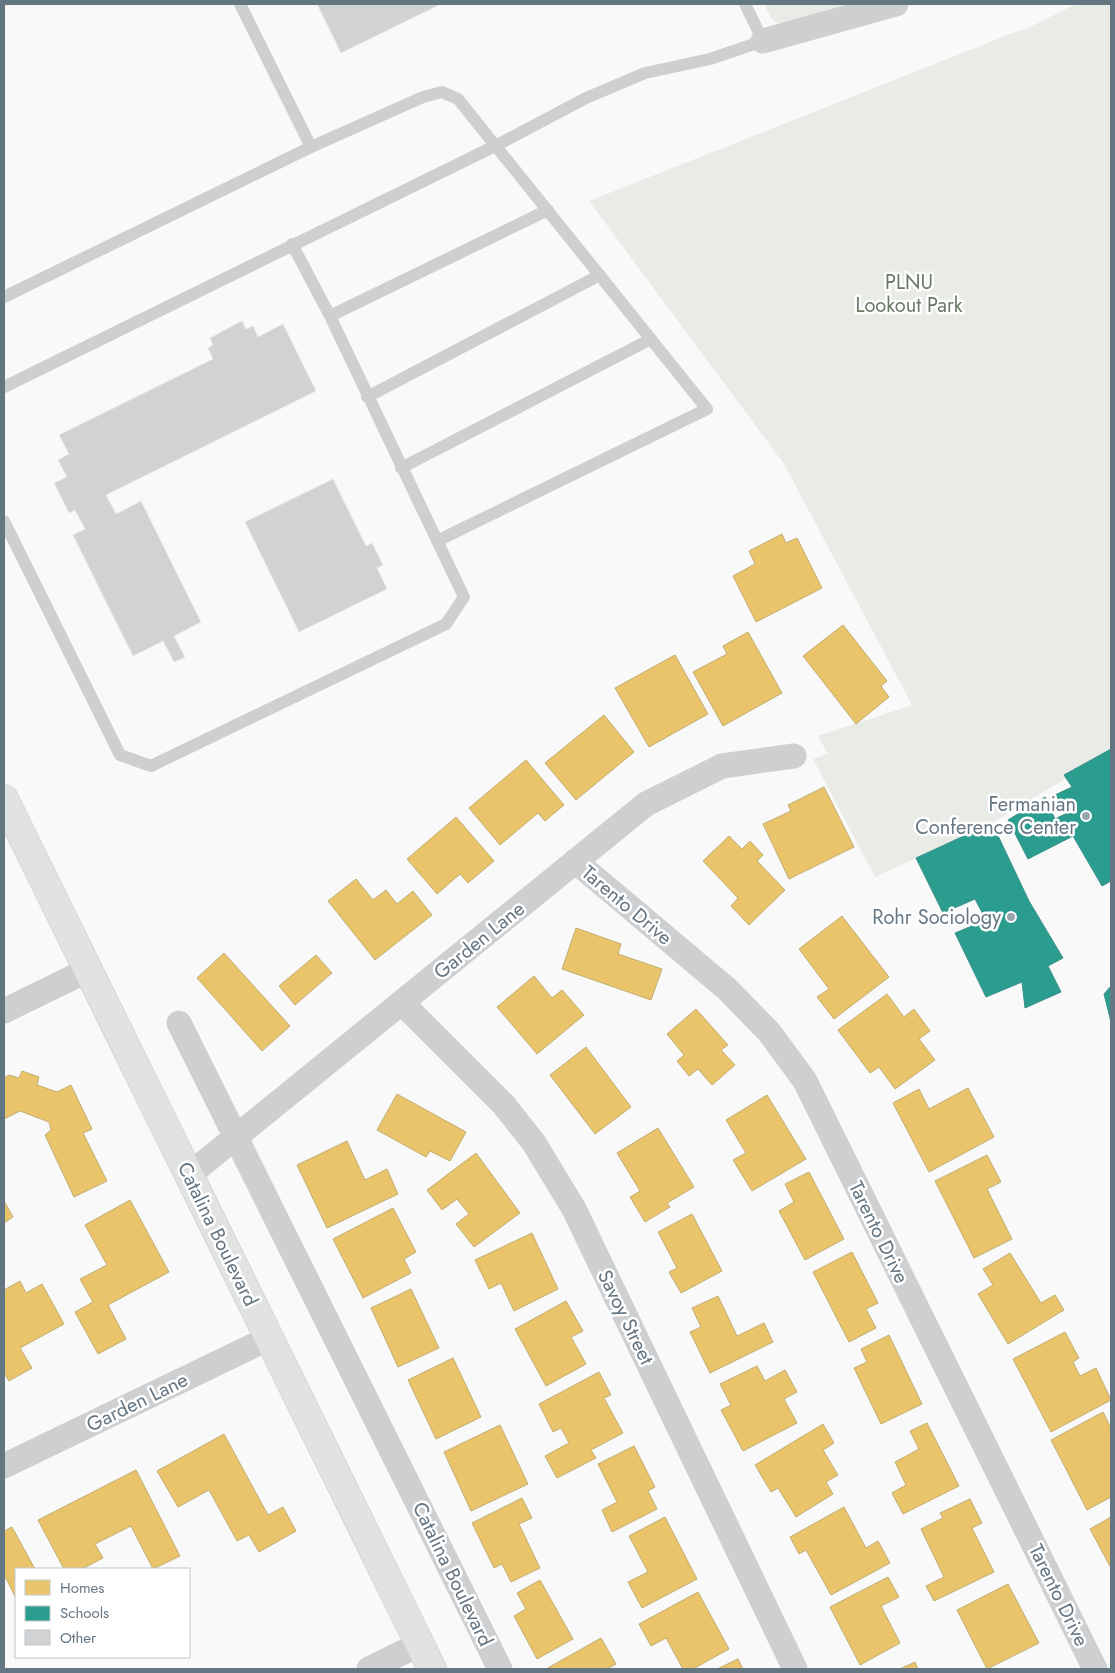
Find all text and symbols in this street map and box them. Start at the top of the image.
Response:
park label: PLNU Lookout Park [855,268,963,320]
place label: Fermanian Conference Center [915,790,1076,842]
marker: Fermanian Conference Center [1080,810,1092,822]
street label: Tarento Drive [575,859,678,952]
street label: Garden Lane [428,895,531,986]
place label: Rohr Sociology [872,903,1001,932]
marker: Rohr Sociology [1005,911,1017,923]
street label: Catalina Boulevard [170,1157,265,1311]
street label: Tarento Drive [841,1176,916,1288]
street label: Savoy Street [590,1265,661,1370]
street label: Garden Lane [82,1365,193,1440]
street label: Catalina Boulevard [405,1497,500,1651]
street label: Tarento Drive [1021,1539,1096,1651]
legend [15,1568,190,1658]
text: Homes [60,1577,104,1599]
text: Schools [60,1602,109,1624]
text: Other [60,1627,97,1649]

